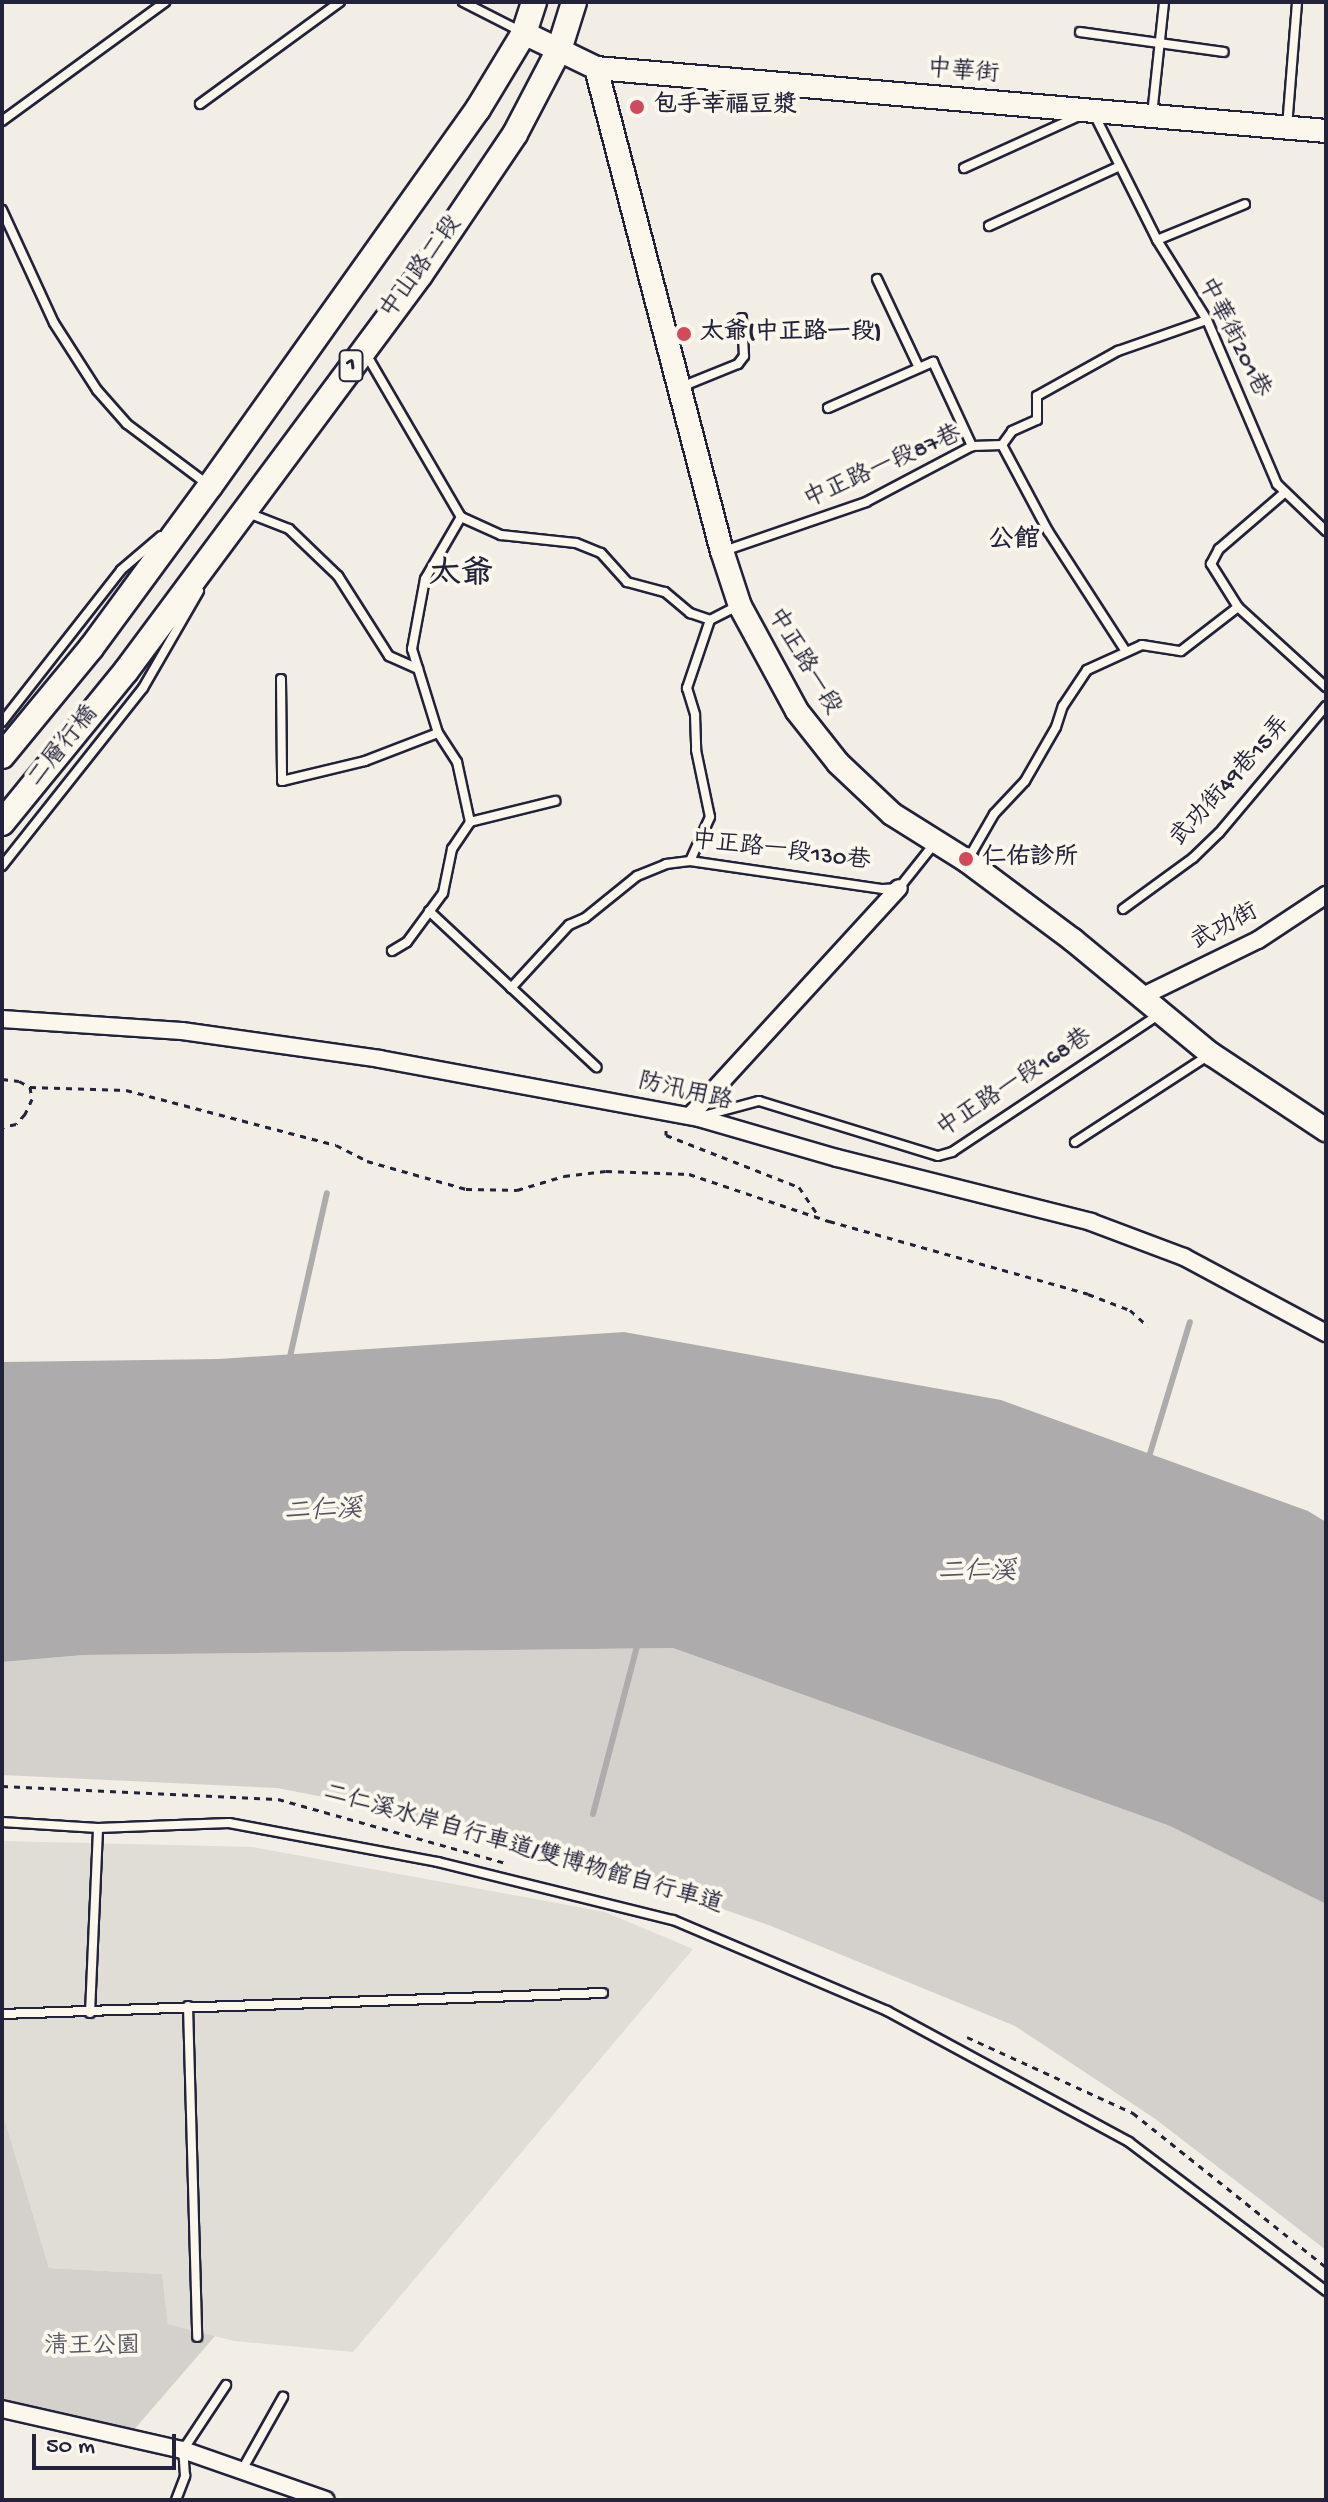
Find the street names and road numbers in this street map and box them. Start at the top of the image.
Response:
street label: 中華街 [926,56,1000,90]
street label: 中山路二段 [375,211,469,325]
street label: 中華街201巷 [1190,273,1276,403]
road number: 1 [337,348,365,384]
street label: 中正路一段87巷 [800,420,966,516]
street label: 中正路一段 [760,603,846,721]
street label: 二層行橋 [23,701,105,793]
street label: 武功街49巷15弄 [1165,711,1297,853]
street label: 中正路一段130巷 [690,827,872,877]
street label: 武功街 [1186,898,1264,958]
street label: 中正路一段168巷 [932,1023,1098,1145]
street label: 防汛用路 [635,1068,735,1118]
street label: 二仁溪水岸自行車道/雙博物館自行車道 [320,1779,726,1921]

